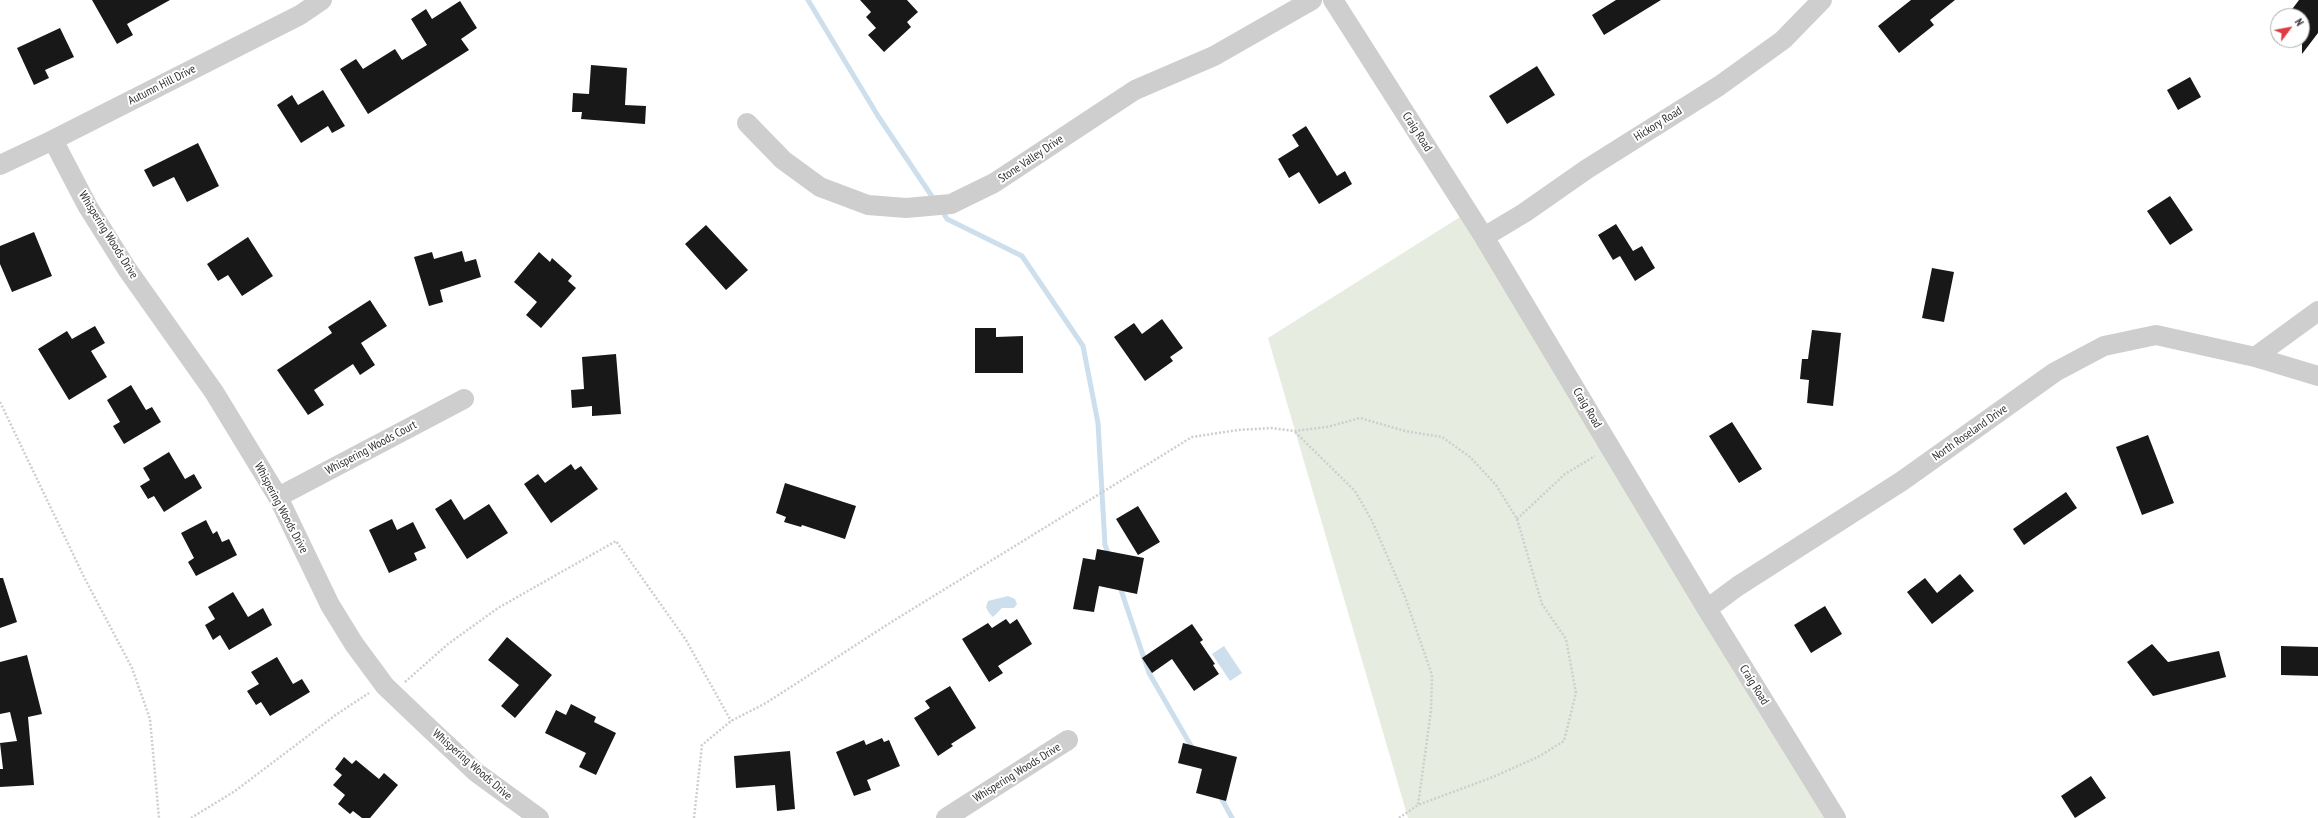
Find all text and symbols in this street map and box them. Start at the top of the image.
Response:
north arrow [2270,8,2310,48]
text: N [2292,16,2307,28]
street label: Autumn Hill Drive [126,62,198,108]
street label: Hickory Road [1631,104,1685,144]
street label: Craig Road [1399,110,1435,154]
street label: Stone Valley Drive [996,132,1066,186]
street label: Whispering Woods Drive [75,188,141,282]
street label: Craig Road [1569,385,1605,431]
street label: North Roseland Drive [1930,402,2010,464]
street label: Whispering Woods Court [323,418,419,478]
street label: Whispering Woods Drive [251,460,311,556]
street label: Craig Road [1736,662,1772,708]
street label: Whispering Woods Drive [429,727,515,803]
street label: Whispering Woods Drive [970,740,1064,806]

